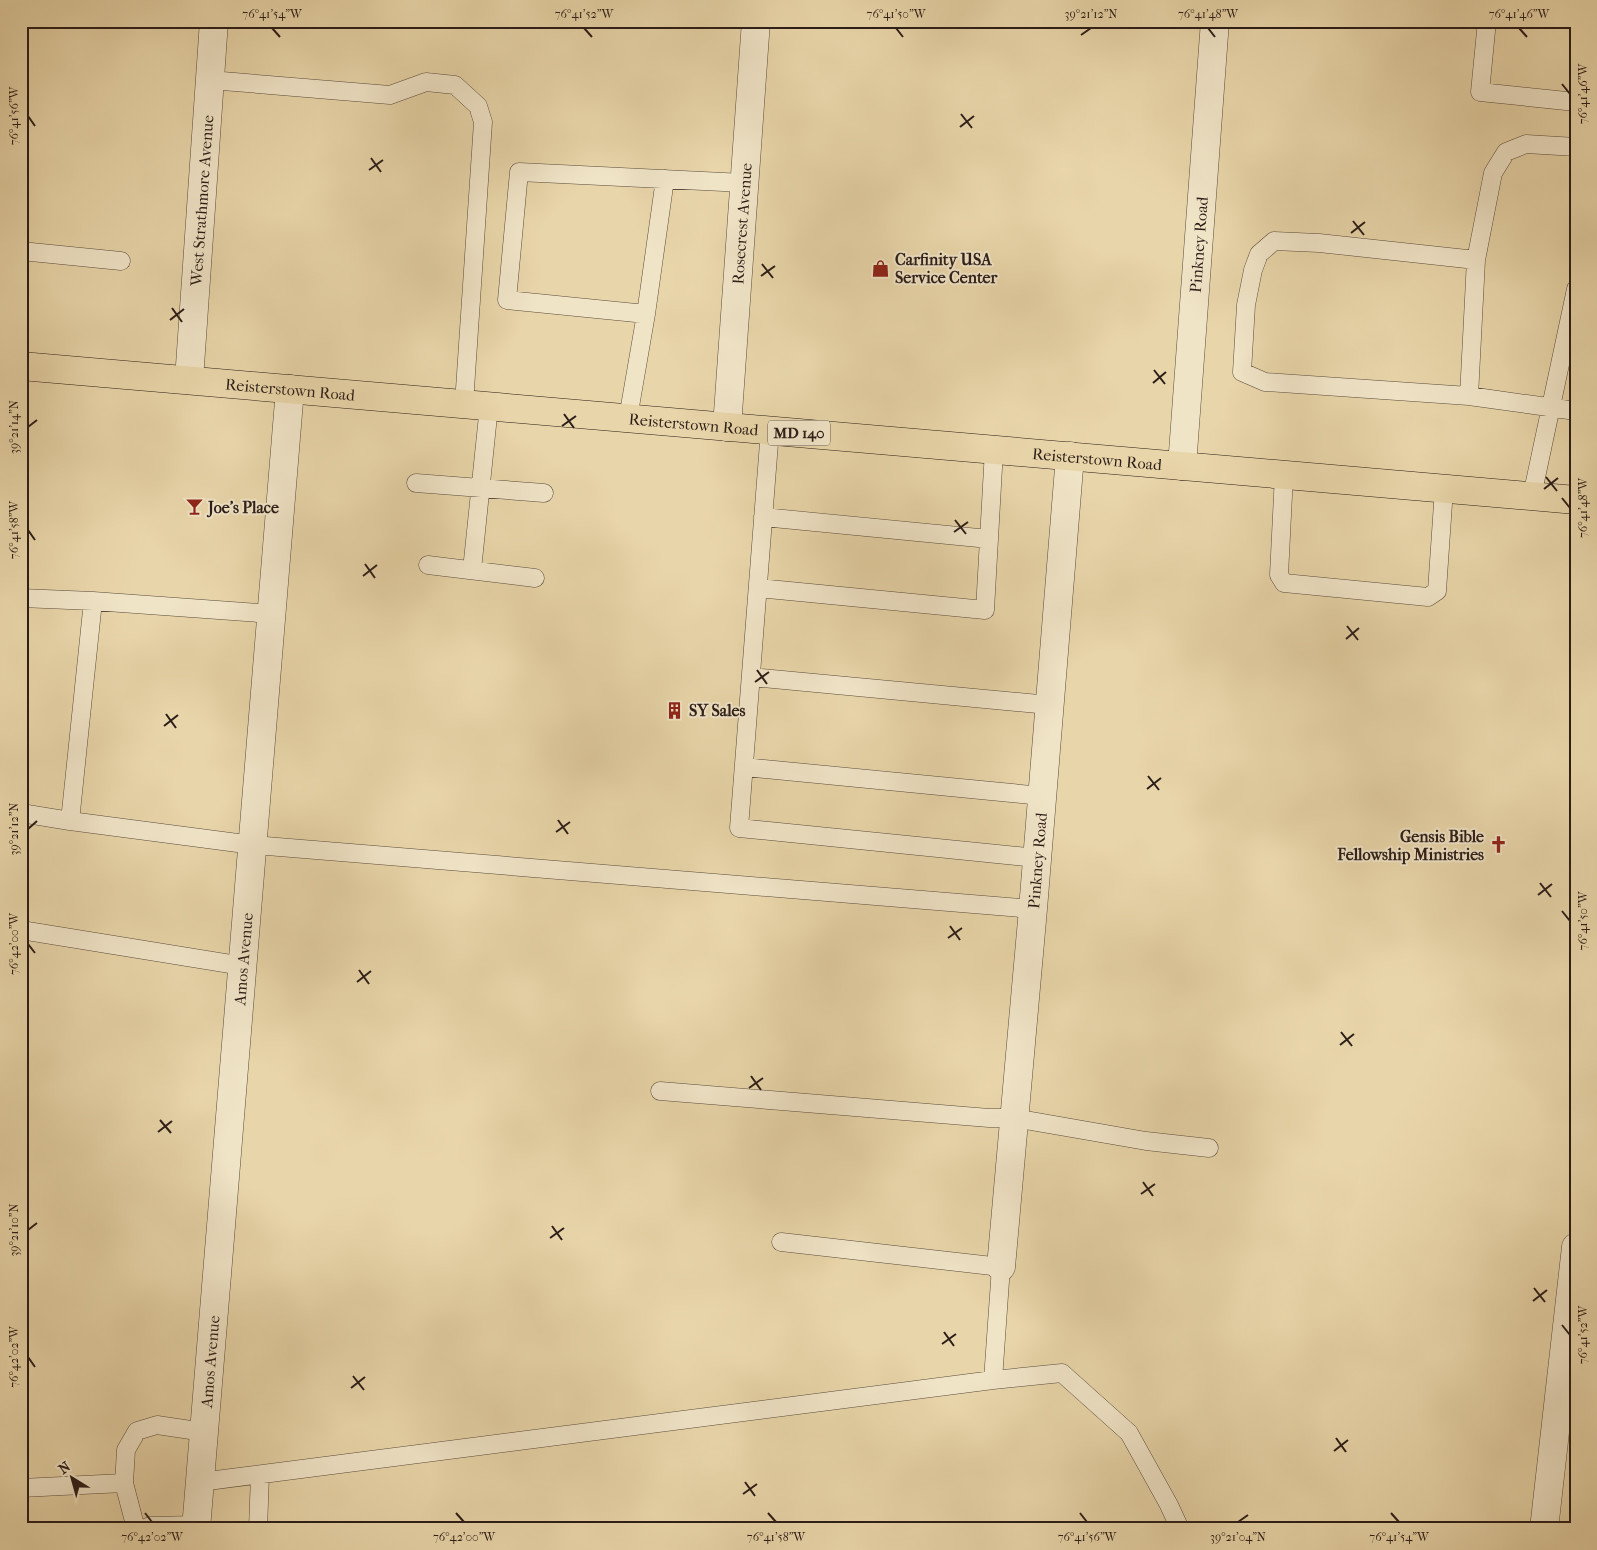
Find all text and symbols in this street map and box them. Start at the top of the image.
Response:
text: 76°41'54"W [242,7,303,21]
text: 76°41'52"W [555,7,614,21]
text: 76°41'50"W [867,7,927,21]
text: 39°21'12"N [1065,7,1117,21]
text: 76°41'48"W [1178,7,1239,21]
text: 76°41'46"W [1489,7,1551,21]
text: 76°41'46"W [1576,62,1590,124]
text: 76°41'56"W [7,85,21,145]
street label: West Strathmore Avenue [186,114,217,288]
street label: Rosecrest Avenue [728,162,756,285]
street label: Pinkney Road [1186,196,1212,293]
place label: Carfinity USA Service Center [895,250,999,287]
shop icon: Carfinity USA Service Center [871,258,891,278]
street label: Reisterstown Road [224,375,356,405]
text: 39°21'14"N [7,400,21,454]
street label: Reisterstown Road [628,409,759,440]
road number: MD 140 [768,420,830,446]
street label: Reisterstown Road [1031,444,1163,474]
text: 76°41'48"W [1576,477,1590,538]
bar icon: Joe's Place [184,497,204,517]
place label: Joe's Place [206,498,279,518]
text: 76°41'58"W [7,500,21,559]
building icon: SY Sales [665,700,685,720]
place label: SY Sales [689,701,745,720]
text: 39°21'12"N [7,803,21,855]
street label: Pinkney Road [1024,812,1051,909]
place label: Gensis Bible Fellowship Ministries [1336,827,1484,865]
church icon: Gensis Bible Fellowship Ministries [1488,835,1508,855]
text: 76°41'50"W [1576,890,1590,950]
text: 76°42'00"W [7,912,21,975]
street label: Amos Avenue [230,912,257,1007]
text: 39°21'10"N [7,1203,21,1257]
text: 76°41'52"W [1576,1305,1590,1364]
street label: Amos Avenue [197,1315,224,1410]
text: 76°42'02"W [7,1325,21,1388]
north arrow [48,1452,98,1502]
text: N [55,1458,74,1478]
text: 76°42'02"W [121,1530,184,1544]
text: 76°42'00"W [433,1530,496,1544]
text: 76°41'58"W [747,1530,806,1544]
text: 76°41'56"W [1058,1530,1118,1544]
text: 39°21'04"N [1210,1530,1266,1544]
text: 76°41'54"W [1369,1530,1430,1544]

